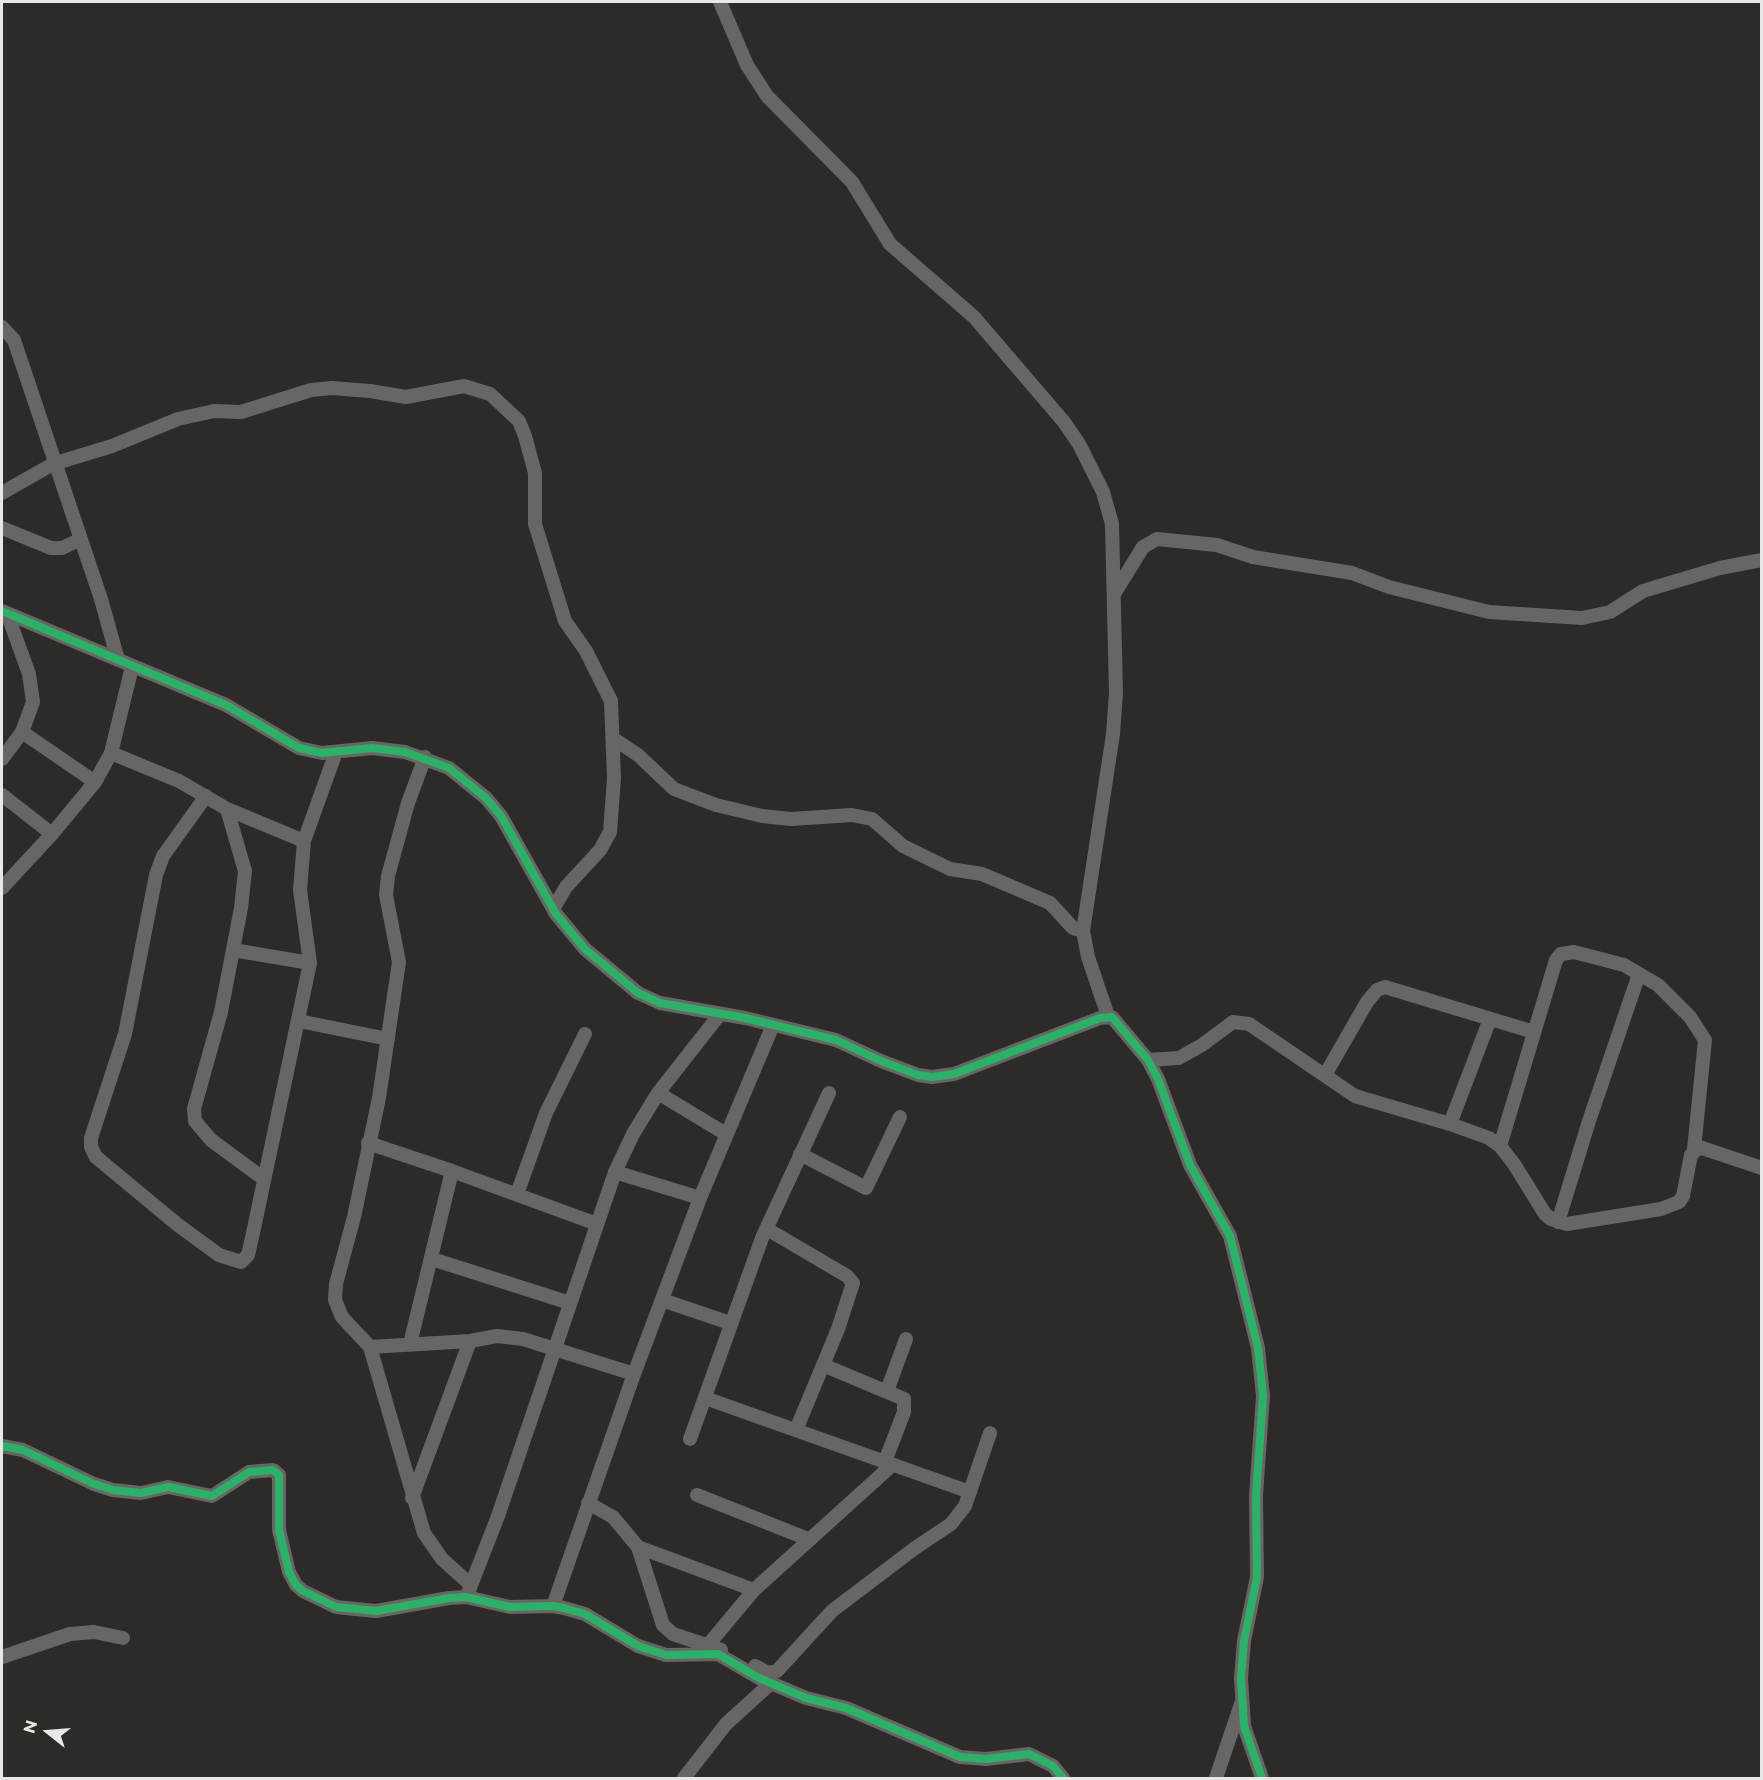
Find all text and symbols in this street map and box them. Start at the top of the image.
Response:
north arrow [18,1702,78,1762]
text: N [19,1718,41,1736]

